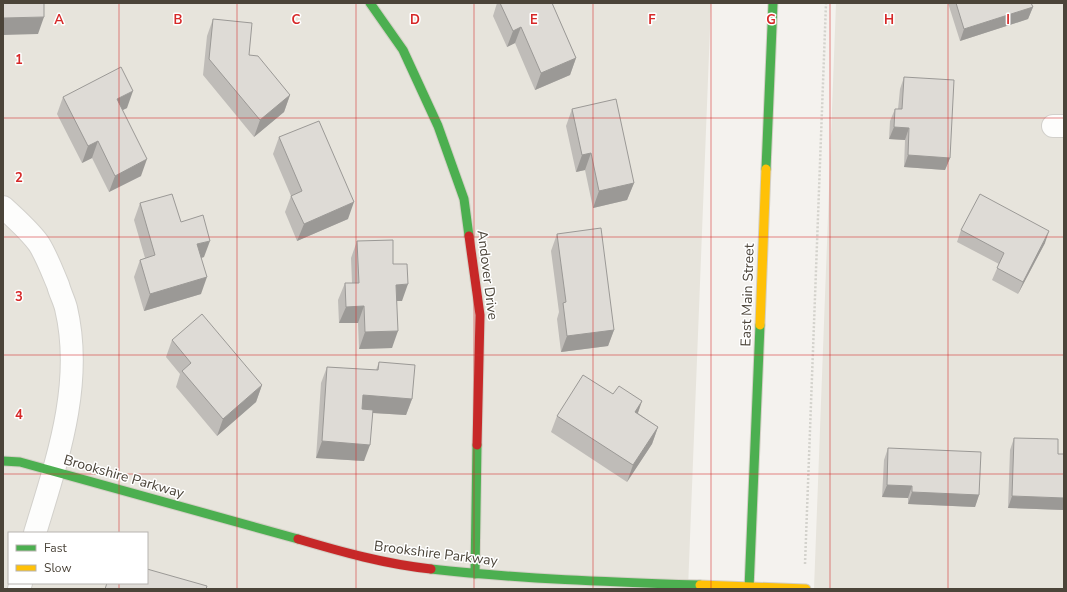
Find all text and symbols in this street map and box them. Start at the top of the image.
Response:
text: A [54,11,64,29]
text: B [174,11,183,29]
text: C [292,11,301,29]
text: D [410,11,420,29]
text: E [530,11,538,29]
text: F [648,11,656,29]
text: G [766,11,776,29]
text: H [884,11,894,29]
text: I [1006,11,1010,29]
text: 1 [15,51,23,69]
text: 2 [15,169,23,187]
street label: Andover Drive [473,229,502,321]
street label: East Main Street [736,243,759,347]
text: 3 [15,288,23,306]
text: 4 [15,406,23,424]
street label: Brookshire Parkway [61,450,187,503]
legend [8,532,148,584]
street label: Brookshire Parkway [373,536,500,571]
text: Fast [44,540,67,556]
text: Slow [44,560,72,576]

